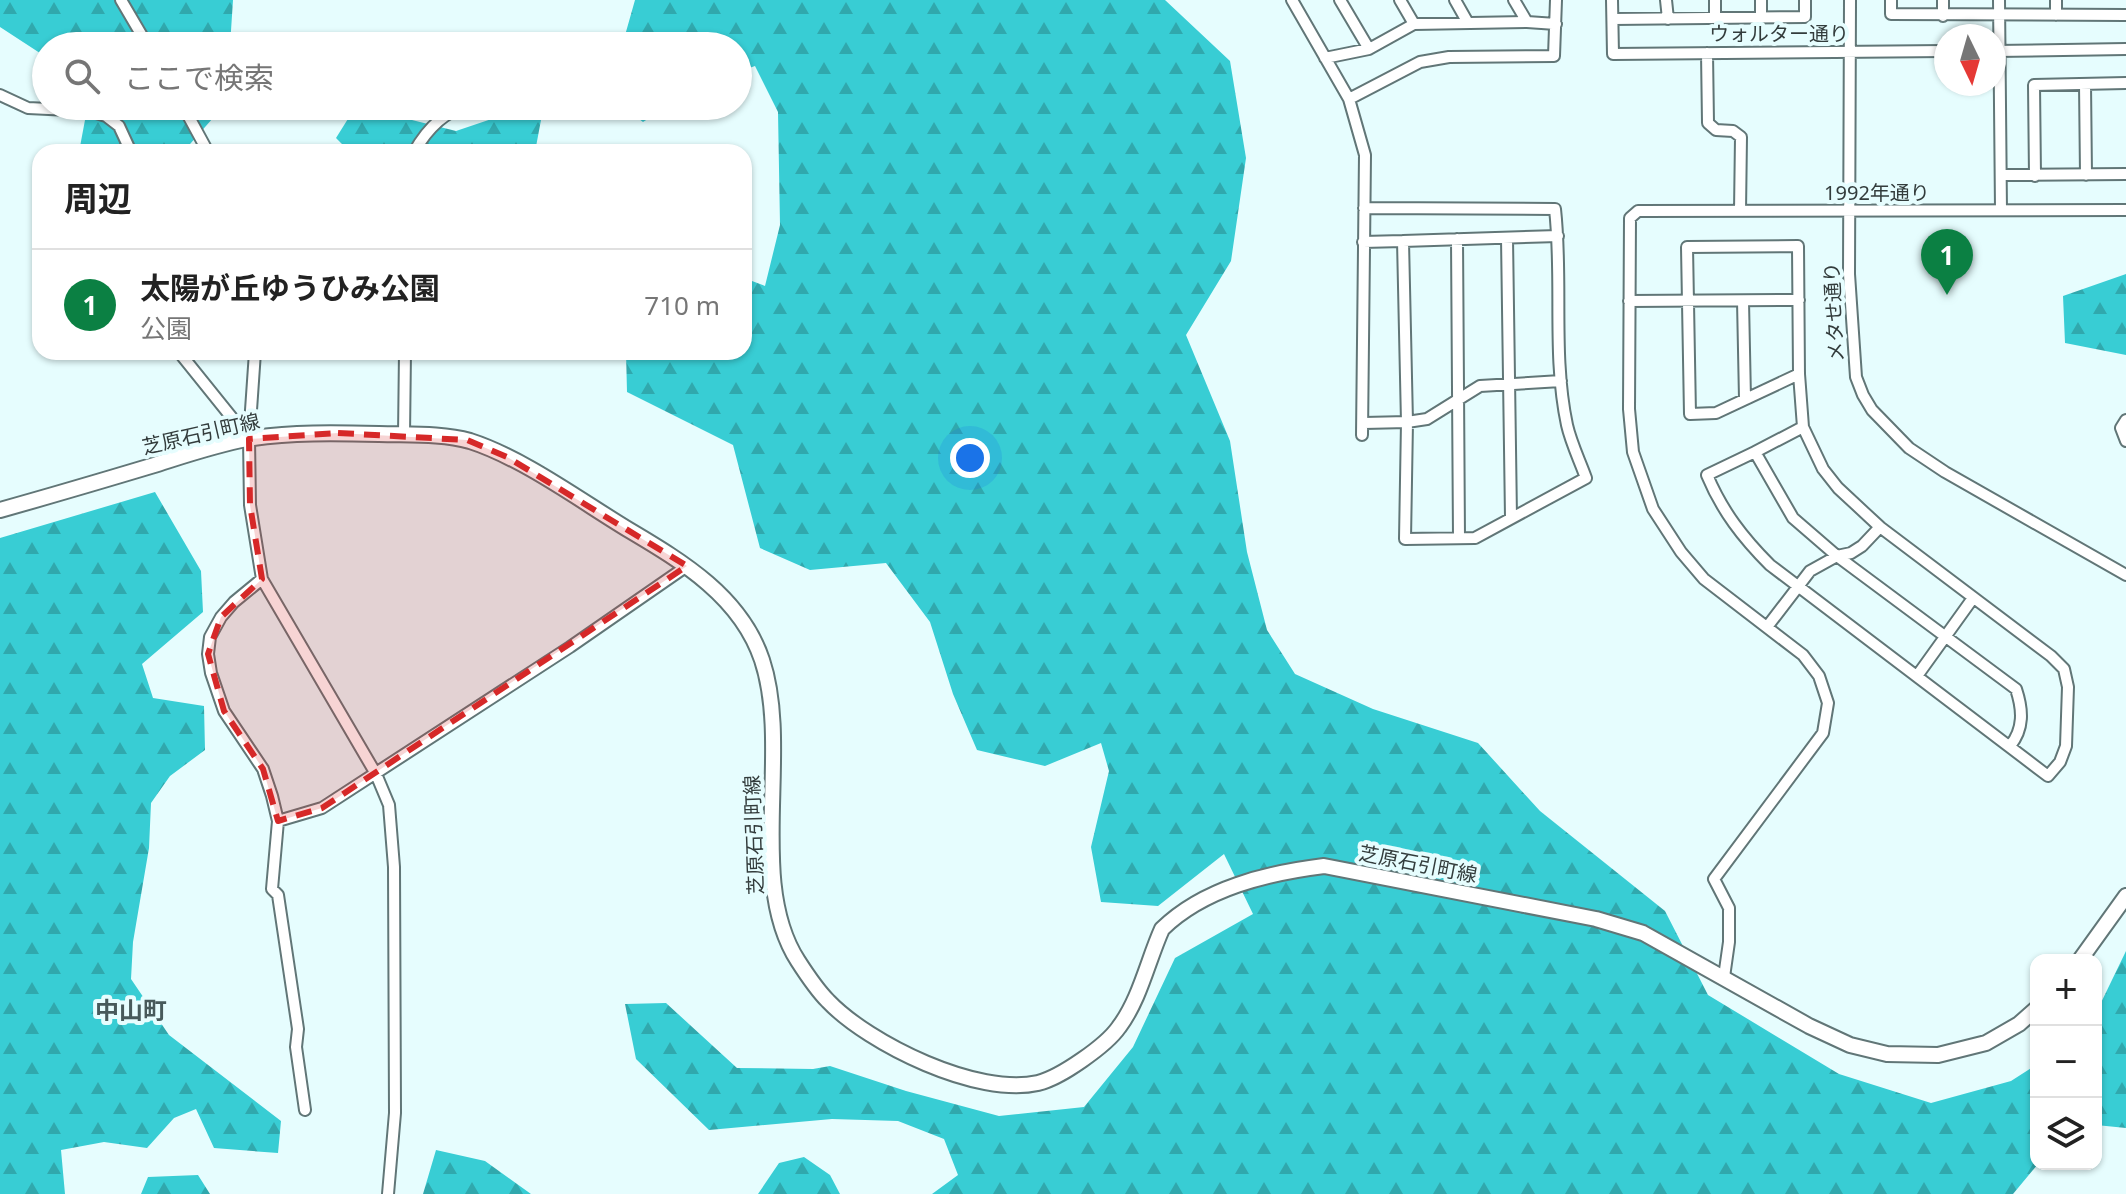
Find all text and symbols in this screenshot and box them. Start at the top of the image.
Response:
street label: ウォルター通り [1709,20,1849,47]
north arrow [1934,24,2006,96]
search box [32,32,752,120]
icon: search [60,54,104,98]
text: ここで検索 [124,57,274,98]
text: 周辺 [64,175,132,221]
street label: 1992年通り [1824,179,1930,206]
pin: 1 [1921,229,1973,295]
street label: メタせ通り [1817,261,1850,363]
text: 太陽が丘ゆうひみ公園 [140,267,440,308]
text: 1 [83,287,97,323]
text: 710 m [644,287,720,323]
text: 公園 [140,310,192,346]
street label: 芝原石引町線 [139,407,262,460]
your location [950,438,990,478]
street label: 芝原石引町線 [738,775,769,895]
street label: 芝原石引町線 [1357,839,1480,888]
map controls [2030,954,2102,1170]
button: + [2030,954,2102,1026]
district label: 中山町 [95,993,167,1026]
button: − [2030,1026,2102,1098]
button: layers [2030,1098,2102,1170]

